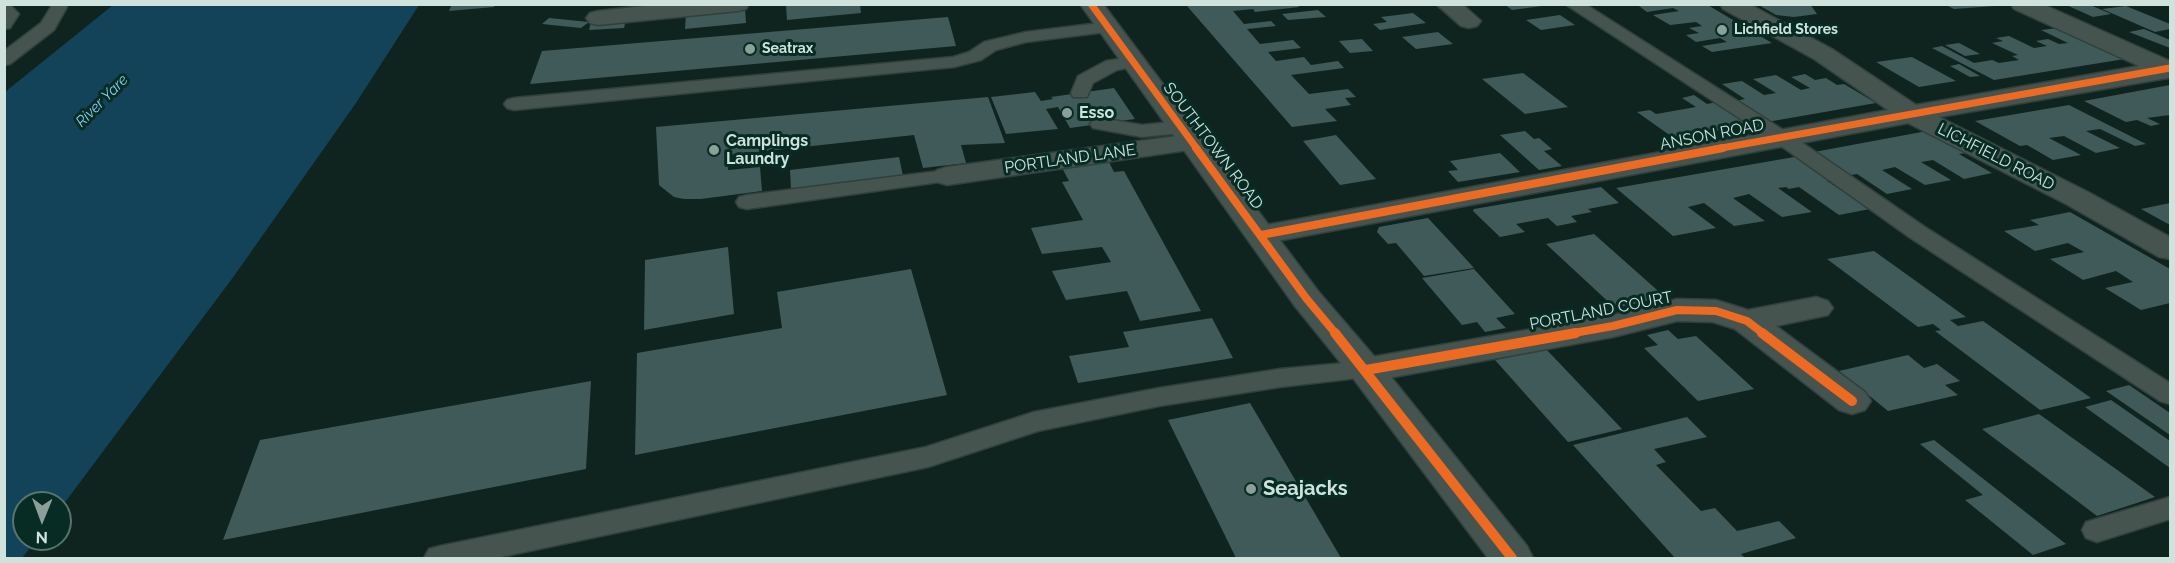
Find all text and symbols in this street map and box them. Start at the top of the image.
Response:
place label: Lichfield Stores [1734,22,1838,38]
marker: Lichfield Stores [1715,23,1729,37]
place label: Seatrax [762,41,813,57]
marker: Seatrax [743,42,757,56]
water label: River Yare [72,71,132,131]
street label: SOUTHTOWN ROAD [1159,79,1267,213]
place label: Esso [1079,103,1114,123]
marker: Esso [1060,106,1074,120]
street label: ANSON ROAD [1658,115,1766,155]
street label: LICHFIELD ROAD [1934,119,2058,195]
place label: Camplings Laundry [726,131,808,169]
street label: PORTLAND LANE [1003,140,1137,178]
marker: Camplings Laundry [707,143,721,157]
street label: PORTLAND COURT [1528,288,1674,334]
place label: Seajacks [1263,477,1348,501]
marker: Seajacks [1244,482,1258,496]
north arrow [12,491,72,551]
text: N [35,528,48,547]

